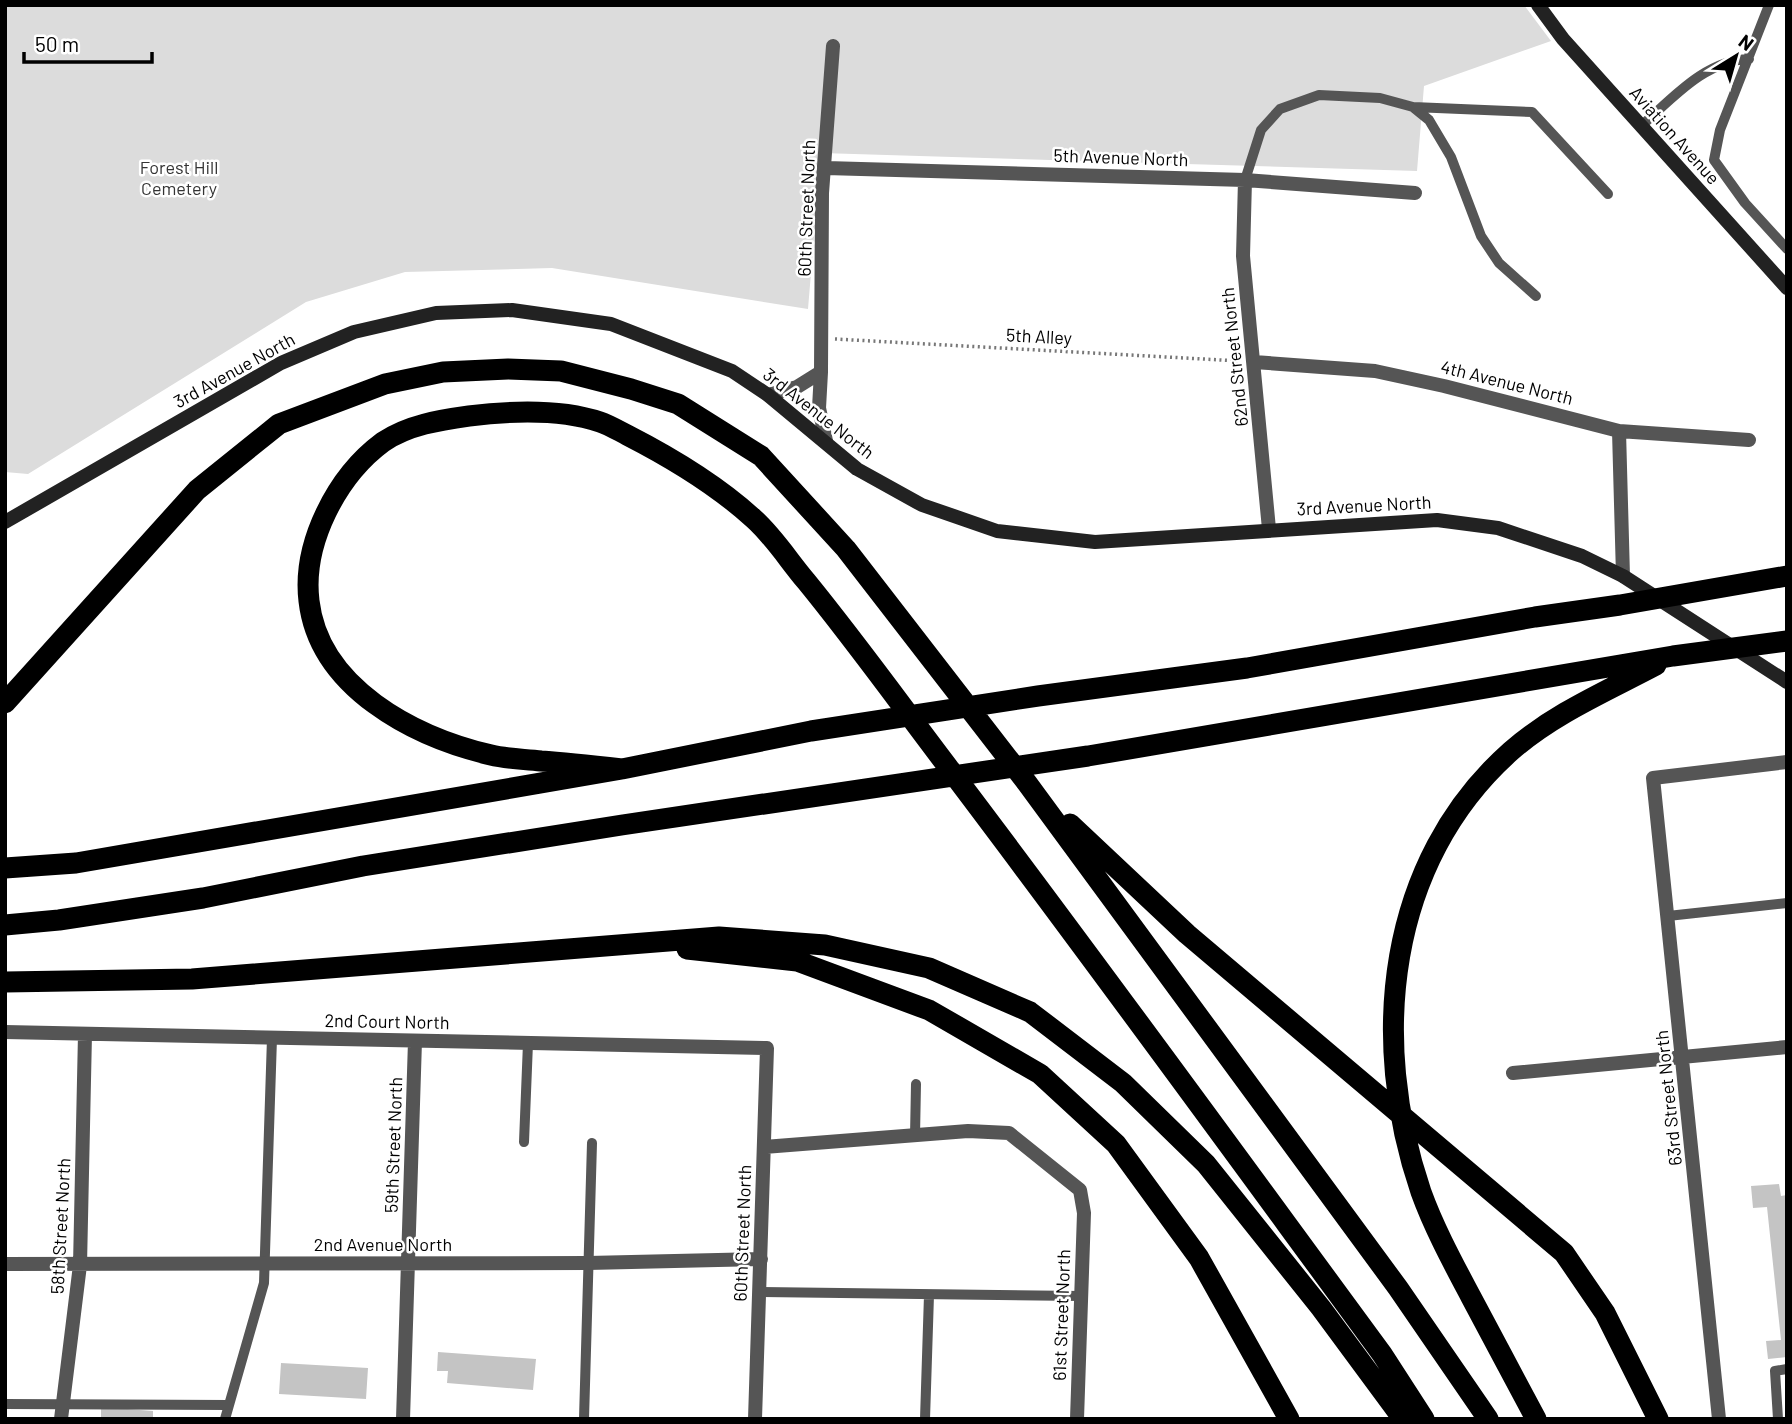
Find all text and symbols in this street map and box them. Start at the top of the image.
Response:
scale bar [24,21,152,65]
north arrow [1701,21,1771,91]
text: N [1735,29,1759,55]
text: 50 m [35,31,79,56]
street label: Aviation Avenue [1625,82,1725,188]
street label: 60th Street North [793,139,819,277]
street label: 5th Avenue North [1053,144,1189,170]
park label: Forest Hill Cemetery [140,156,218,199]
street label: 62nd Street North [1216,286,1252,428]
street label: 5th Alley [1005,323,1073,349]
street label: 3rd Avenue North [170,328,298,412]
street label: 4th Avenue North [1439,355,1575,409]
street label: 3rd Avenue North [759,363,879,463]
street label: 3rd Avenue North [1296,490,1432,520]
street label: 2nd Court North [324,1009,450,1033]
street label: 63rd Street North [1650,1029,1686,1167]
street label: 59th Street North [380,1077,406,1213]
street label: 58th Street North [45,1157,75,1295]
street label: 60th Street North [729,1164,755,1302]
street label: 2nd Avenue North [314,1233,452,1255]
street label: 61st Street North [1048,1249,1074,1381]

